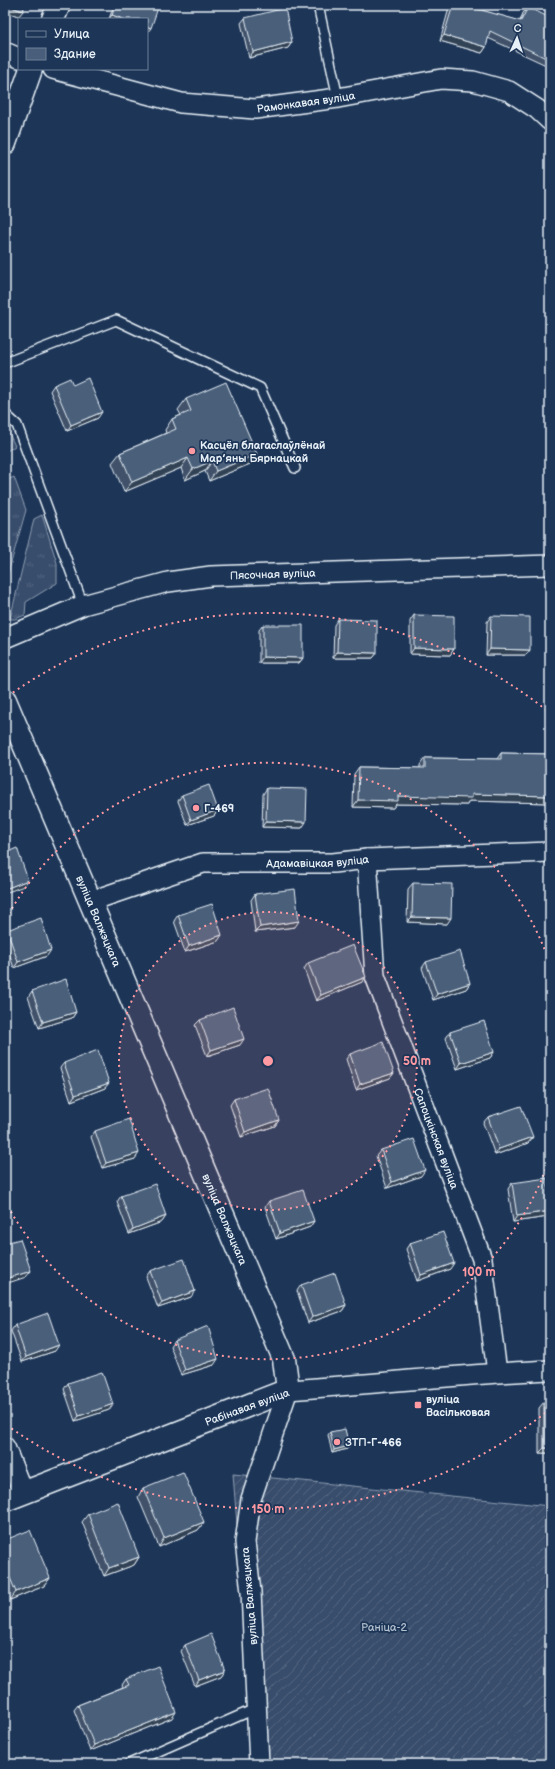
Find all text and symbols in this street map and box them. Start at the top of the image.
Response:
legend [18,18,148,70]
north arrow [497,18,537,58]
text: С [513,22,522,35]
text: Улица [54,27,90,42]
text: Здание [54,47,96,62]
street label: Рамонкавая вуліца [256,89,357,116]
place label: Касцёл благаслаўлёнай Мар’яны Бярнацкай [200,439,325,465]
marker: Касцёл благаслаўлёнай Мар’яны Бярнацкай [187,446,197,456]
street label: Пясочная вуліца [230,567,316,582]
place label: Г-469 [204,802,234,815]
marker: Г-469 [191,803,201,813]
street label: Адамавіцкая вуліца [265,853,370,870]
street label: вуліца Валжэцкага [73,873,123,969]
centre of rings [261,1054,275,1068]
text: 50 m [403,1054,431,1069]
street label: Сапоцкінская вуліца [411,1086,461,1191]
street label: вуліца Валжэцкага [199,1172,250,1268]
text: 100 m [462,1265,496,1280]
street label: Рабінавая вуліца [203,1386,292,1429]
place label: вуліца Васільковая [426,1393,490,1419]
marker: вуліца Васільковая [413,1400,423,1410]
place label: ЗТП-Г-466 [345,1436,402,1449]
marker: ЗТП-Г-466 [332,1437,342,1447]
text: 150 m [252,1502,284,1517]
street label: вуліца Валжэцкага [239,1546,260,1645]
park label: Раніца-2 [361,1621,407,1634]

